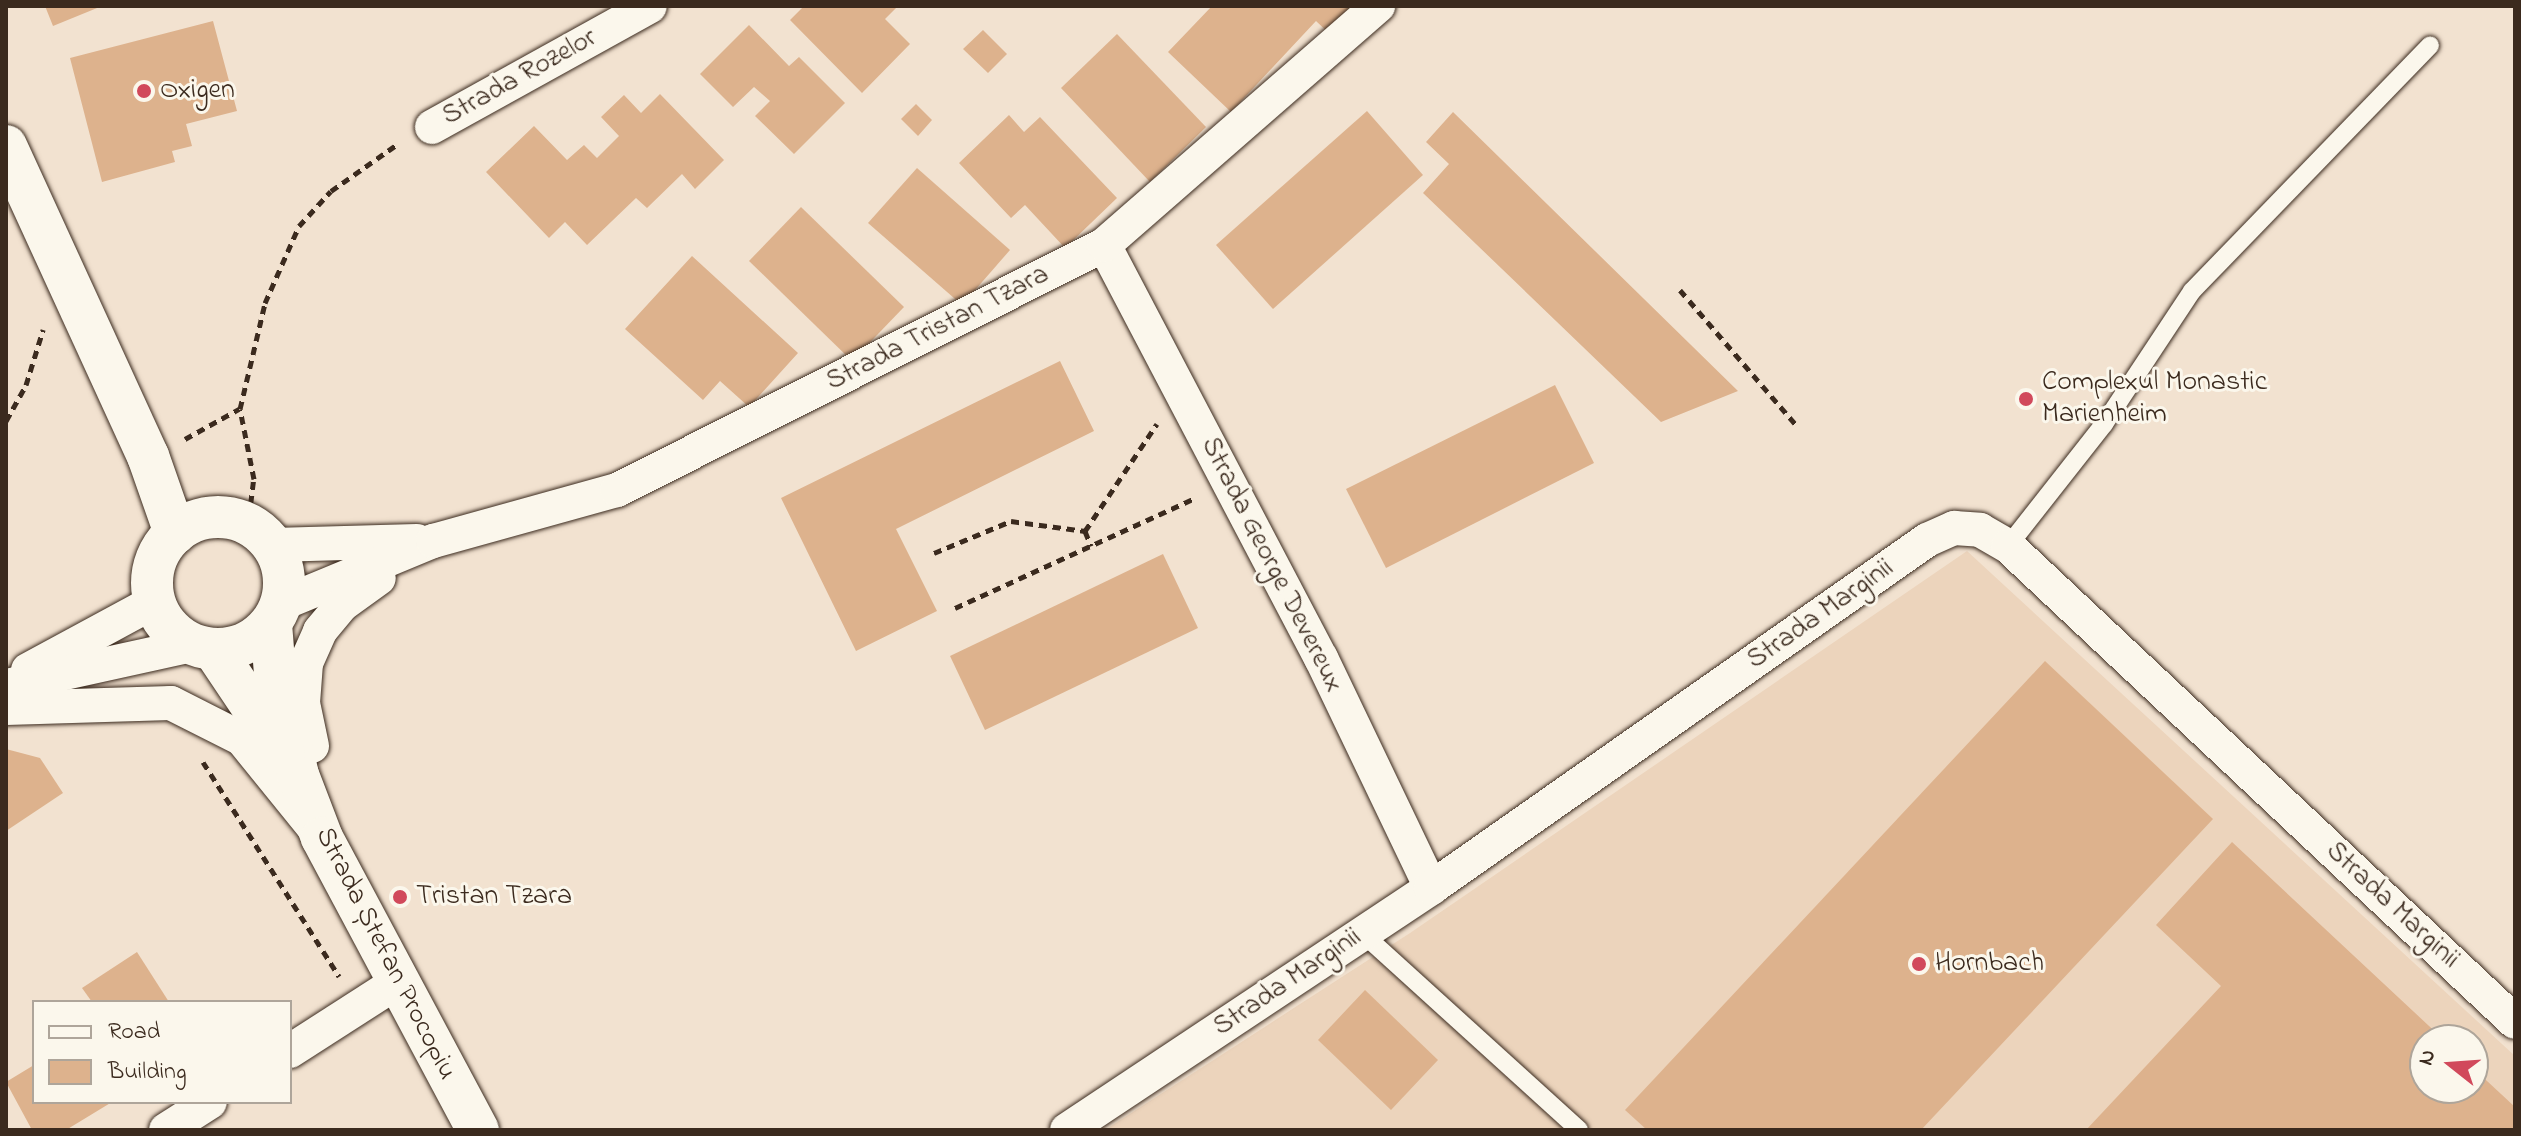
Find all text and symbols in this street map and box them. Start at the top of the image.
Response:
street label: Strada Rozelor [437,22,603,134]
place label: Oxigen [160,74,235,108]
marker: Oxigen [135,82,153,100]
street label: Strada Tristan Tzara [821,258,1055,400]
place label: Complexul Monastic Marienheim [2042,366,2267,432]
marker: Complexul Monastic Marienheim [2017,390,2035,408]
street label: Strada George Devereux [1192,432,1350,698]
street label: Strada Marginii [1741,552,1901,678]
street label: Strada Ștefan Procopiu [307,822,463,1086]
street label: Strada Marginii [2318,835,2466,977]
place label: Tristan Tzara [416,880,572,914]
marker: Tristan Tzara [391,888,409,906]
street label: Strada Marginii [1208,921,1368,1045]
place label: Hornbach [1935,947,2044,981]
marker: Hornbach [1910,955,1928,973]
legend [32,1000,292,1104]
text: Road [108,1015,160,1050]
north arrow [2409,1024,2489,1104]
text: N [2410,1046,2445,1069]
text: Building [108,1055,187,1090]

